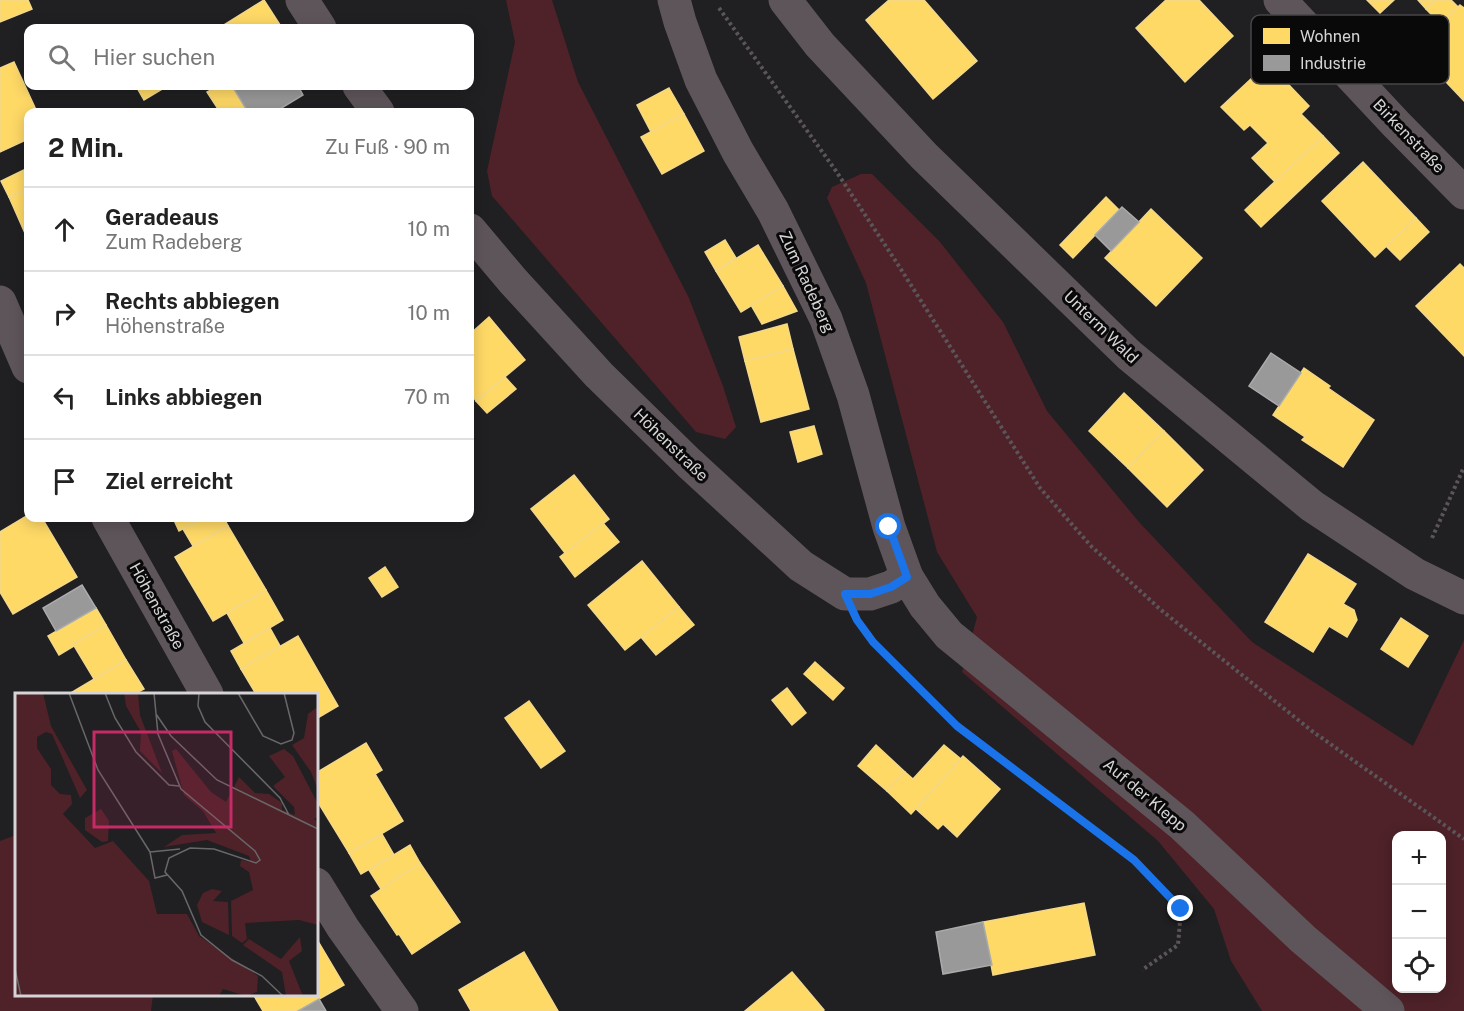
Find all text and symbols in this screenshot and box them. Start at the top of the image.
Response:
legend [1251,15,1449,84]
search box [24,24,474,90]
text: Wohnen [1300,27,1360,46]
icon: search [45,41,78,74]
text: Hier suchen [93,44,215,70]
text: Industrie [1300,54,1366,73]
street label: Birkenstraße [1369,95,1449,177]
text: 2 Min. [48,132,124,163]
text: Zu Fuß · 90 m [325,135,450,159]
text: Geradeaus [105,204,219,230]
icon: ahead [48,213,81,246]
text: 10 m [407,217,450,241]
street label: Zum Radeberg [775,228,839,336]
text: Zum Radeberg [105,230,242,254]
street label: Unterm Wald [1060,287,1142,367]
text: Rechts abbiegen [105,288,280,314]
icon: right [48,297,81,330]
text: 10 m [407,301,450,325]
text: Höhenstraße [105,314,225,338]
icon: left [48,381,81,414]
text: Links abbiegen [105,384,262,410]
text: 70 m [404,385,450,409]
street label: Höhenstraße [630,405,712,485]
icon: arrive [48,465,81,498]
text: Ziel erreicht [105,468,233,494]
route start [875,513,901,539]
street label: Höhenstraße [125,559,189,653]
inset map [15,693,318,996]
street label: Auf der Klepp [1100,755,1190,835]
map controls [1392,831,1446,993]
button: + [1392,831,1446,885]
button: − [1392,885,1446,939]
route end [1167,895,1193,921]
button: locate [1392,939,1446,993]

